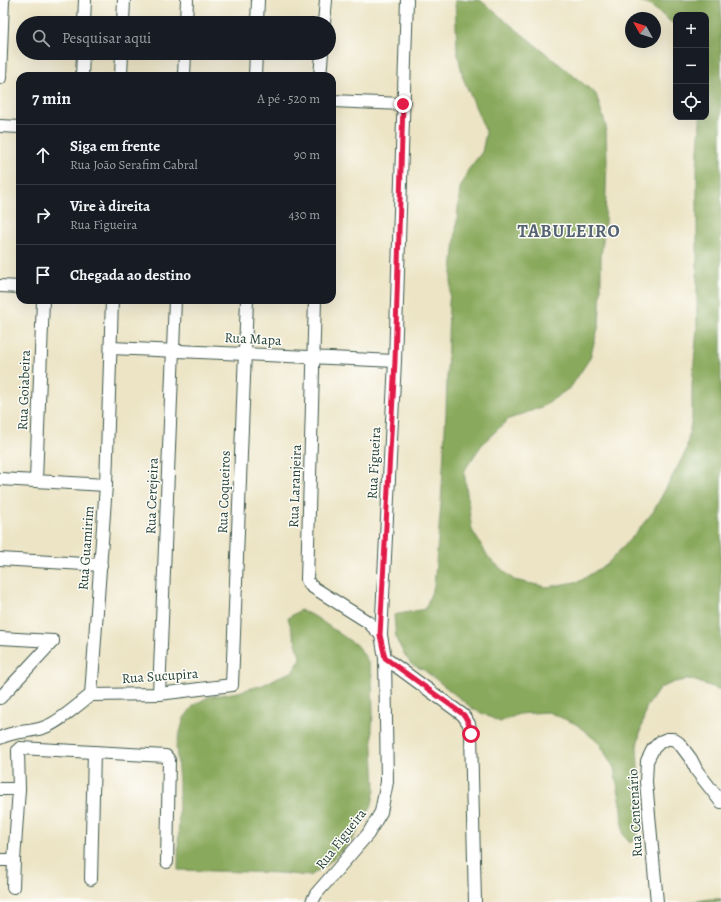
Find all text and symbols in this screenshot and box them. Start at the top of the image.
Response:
north arrow [625,12,661,48]
map controls [673,12,709,120]
button: + [673,12,709,48]
search box [16,16,336,60]
icon: search [30,27,52,49]
text: Pesquisar aqui [62,28,151,48]
button: − [673,48,709,84]
button: locate [673,84,709,120]
text: 7 min [32,87,71,110]
text: A pé · 520 m [257,90,320,107]
route end [394,95,412,113]
text: Siga em frente [70,136,160,156]
icon: ahead [32,144,54,166]
text: 90 m [294,146,320,163]
text: Rua João Serafim Cabral [70,156,198,173]
text: Vire à direita [70,196,150,216]
icon: right [32,204,54,226]
text: 430 m [288,206,320,223]
text: Rua Figueira [70,216,137,233]
district label: TABULEIRO [517,219,621,243]
icon: arrive [32,264,54,286]
text: Chegada ao destino [70,265,191,285]
street label: Rua Mapa [224,328,283,350]
street label: Rua Goiabeira [13,349,35,431]
street label: Rua Figueira [363,426,385,500]
street label: Rua Laranjeira [284,443,306,528]
street label: Rua Coqueiros [213,450,235,534]
street label: Rua Cerejeira [141,457,163,535]
street label: Rua Guamirim [74,505,98,591]
street label: Rua Sucupira [121,664,199,688]
route start [462,725,480,743]
street label: Rua Centenário [623,768,647,858]
street label: Rua Figueira [311,804,371,873]

